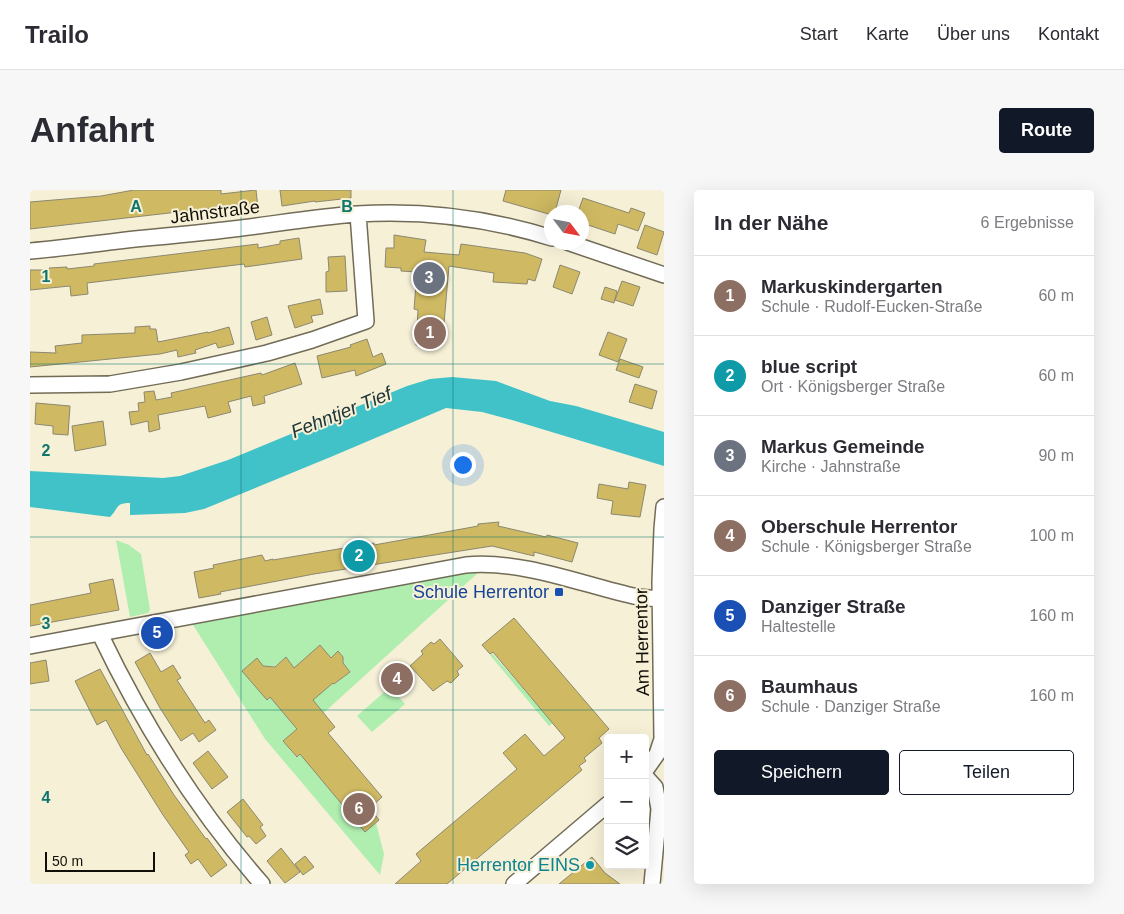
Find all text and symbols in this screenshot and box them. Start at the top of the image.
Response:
text: Trailo [25,21,89,48]
text: Start [800,24,838,44]
text: Karte [866,24,909,44]
text: Über uns [937,24,1010,44]
text: Kontakt [1038,24,1099,44]
button: Route [999,108,1094,153]
text: Anfahrt [30,110,154,149]
street label: Jahnstraße [169,197,261,227]
text: A [130,198,142,215]
text: B [341,198,353,215]
north arrow [544,205,589,250]
text: In der Nähe [714,211,828,234]
text: 6 Ergebnisse [981,214,1074,231]
pin: 3 [413,259,445,297]
text: 1 [42,268,51,285]
text: Markuskindergarten [761,276,943,297]
text: 1 [726,287,734,304]
text: 60 m [1038,287,1074,304]
text: Schule · Rudolf-Eucken-Straße [761,298,982,315]
pin: 1 [414,314,446,352]
text: blue script [761,356,857,377]
text: 2 [726,367,734,384]
text: 60 m [1038,367,1074,384]
text: Ort · Königsberger Straße [761,378,945,395]
water label: Fehntjer Tief [288,382,396,442]
text: Markus Gemeinde [761,436,925,457]
text: 2 [42,442,51,459]
text: 3 [726,447,734,464]
text: 90 m [1038,447,1074,464]
your location [450,452,476,478]
text: Kirche · Jahnstraße [761,458,901,475]
text: Oberschule Herrentor [761,516,957,537]
text: 4 [726,527,734,544]
text: 100 m [1030,527,1074,544]
pin: 2 [343,537,375,575]
text: Schule · Königsberger Straße [761,538,972,555]
place label: Schule Herrentor [413,582,549,602]
marker: Schule Herrentor [553,586,565,598]
street label: Am Herrentor [631,588,653,696]
text: Danziger Straße [761,596,906,617]
text: 5 [726,607,734,624]
text: 160 m [1030,607,1074,624]
pin: 5 [141,614,173,652]
text: 3 [42,615,51,632]
text: Haltestelle [761,618,836,635]
pin: 4 [381,660,413,698]
text: Baumhaus [761,676,858,697]
text: 6 [726,687,734,704]
text: 160 m [1030,687,1074,704]
text: Schule · Danziger Straße [761,698,941,715]
map controls [604,734,649,869]
button: + [604,734,649,779]
button: Speichern [714,750,889,795]
button: Teilen [899,750,1074,795]
button: − [604,779,649,824]
text: 4 [42,789,51,806]
pin: 6 [343,790,375,828]
button: layers [604,824,649,869]
scale bar [45,849,155,872]
text: 50 m [52,853,83,869]
place label: Herrentor EINS [457,855,580,875]
marker: Herrentor EINS [584,859,596,871]

